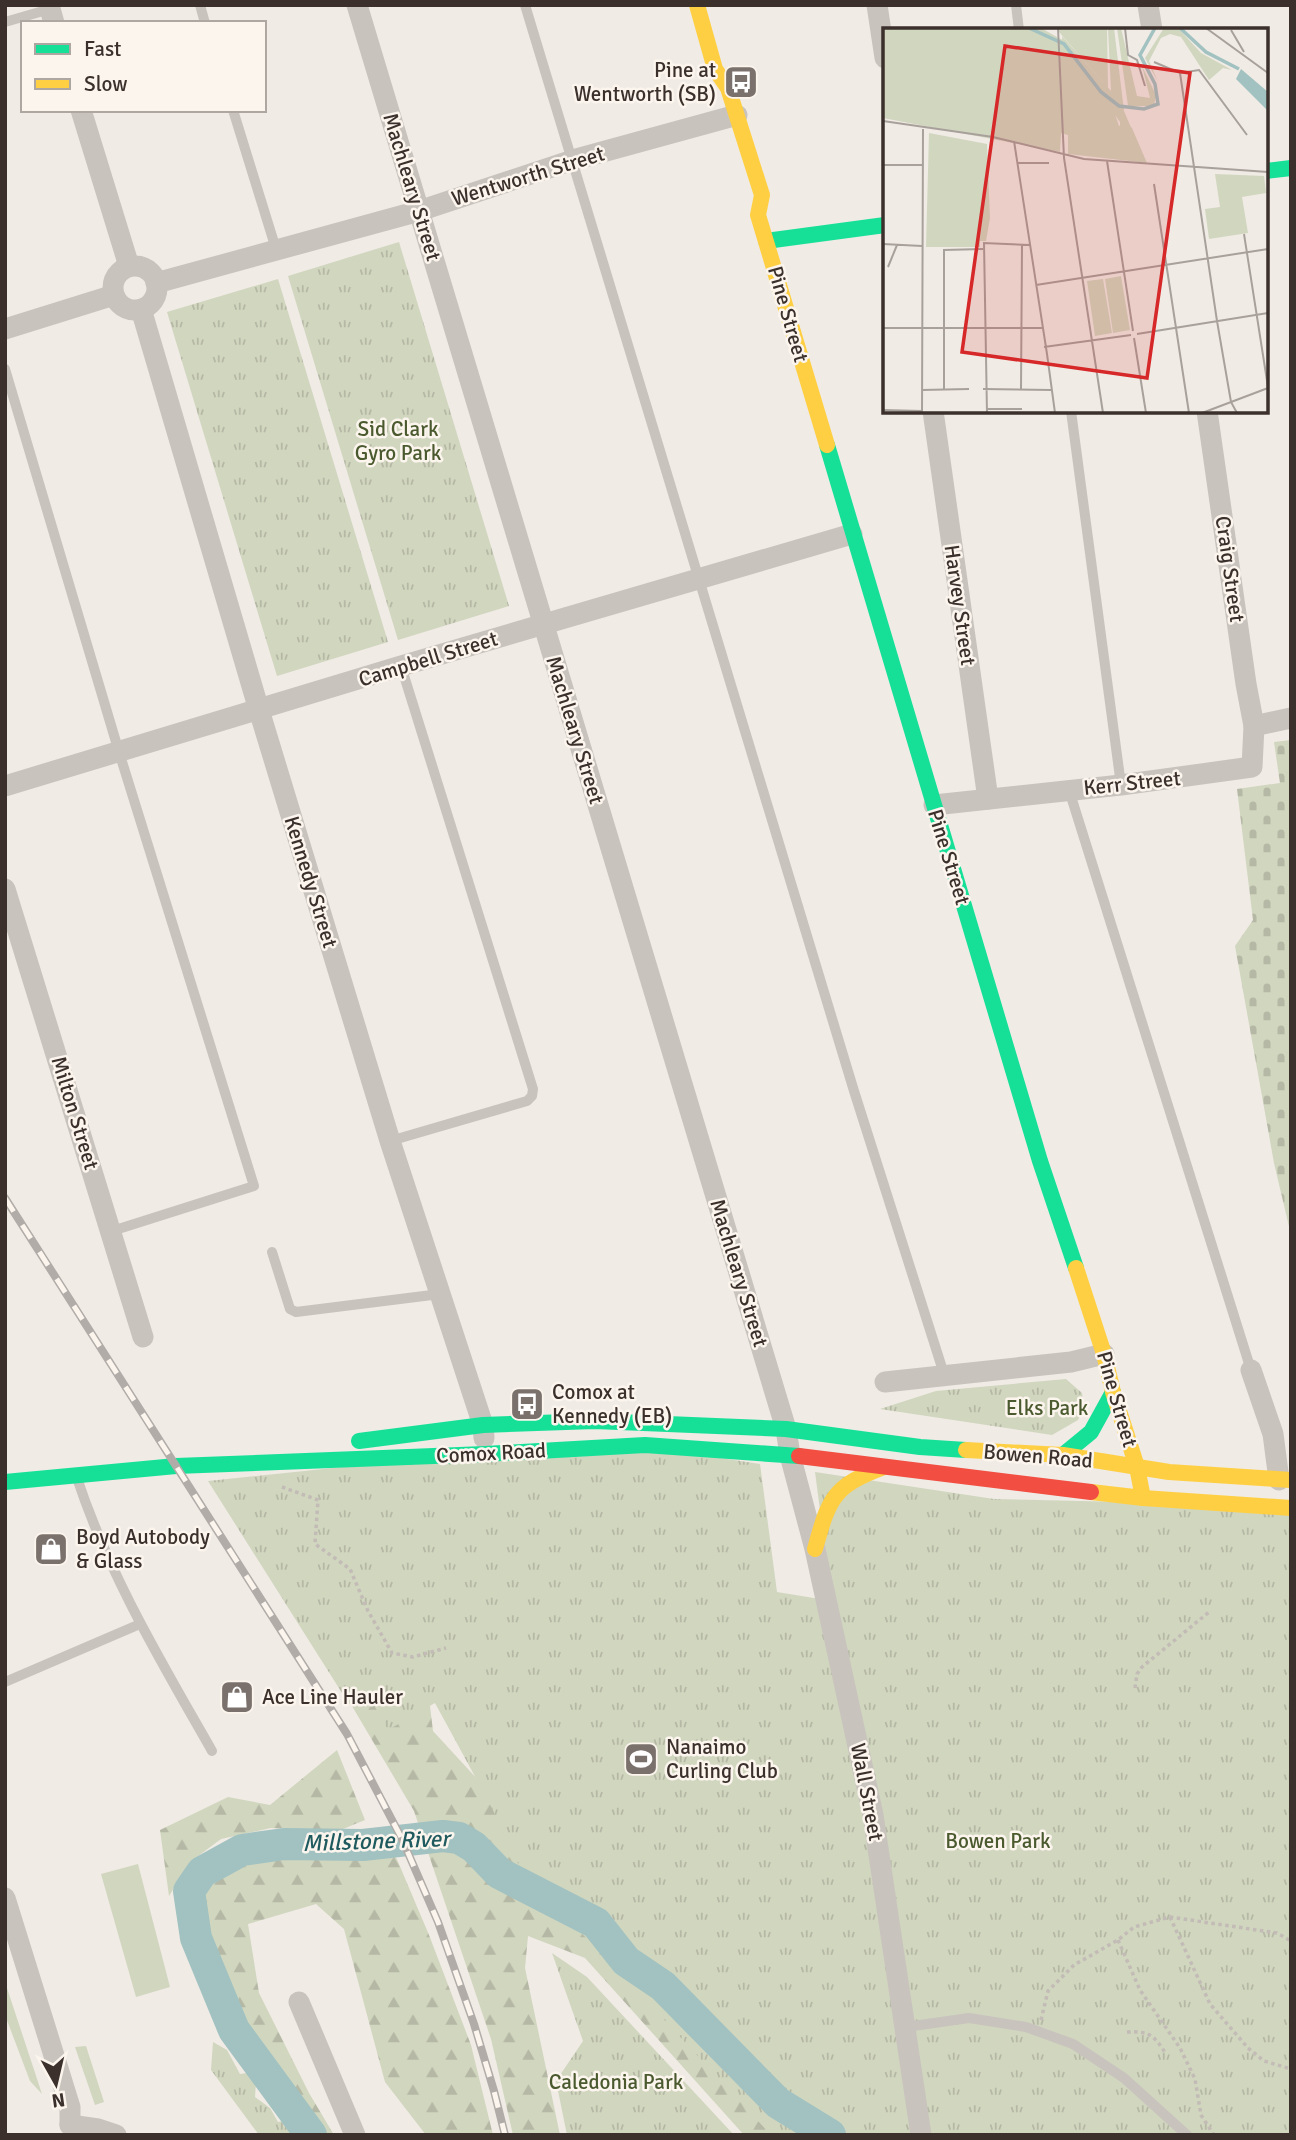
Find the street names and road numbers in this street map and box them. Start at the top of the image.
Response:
street label: Machleary Street [377,110,447,264]
street label: Wentworth Street [448,140,608,212]
street label: Pine Street [762,263,814,365]
street label: Craig Street [1210,514,1250,624]
street label: Harvey Street [939,543,981,667]
street label: Campbell Street [355,626,501,692]
street label: Machleary Street [540,653,610,807]
street label: Kerr Street [1082,765,1182,801]
street label: Pine Street [922,806,976,908]
street label: Kennedy Street [279,813,343,951]
street label: Milton Street [45,1053,105,1173]
street label: Machleary Street [704,1196,774,1350]
street label: Pine Street [1091,1348,1143,1450]
street label: Comox Road [435,1437,547,1469]
street label: Bowen Road [982,1438,1094,1474]
street label: Wall Street [845,1741,889,1843]

